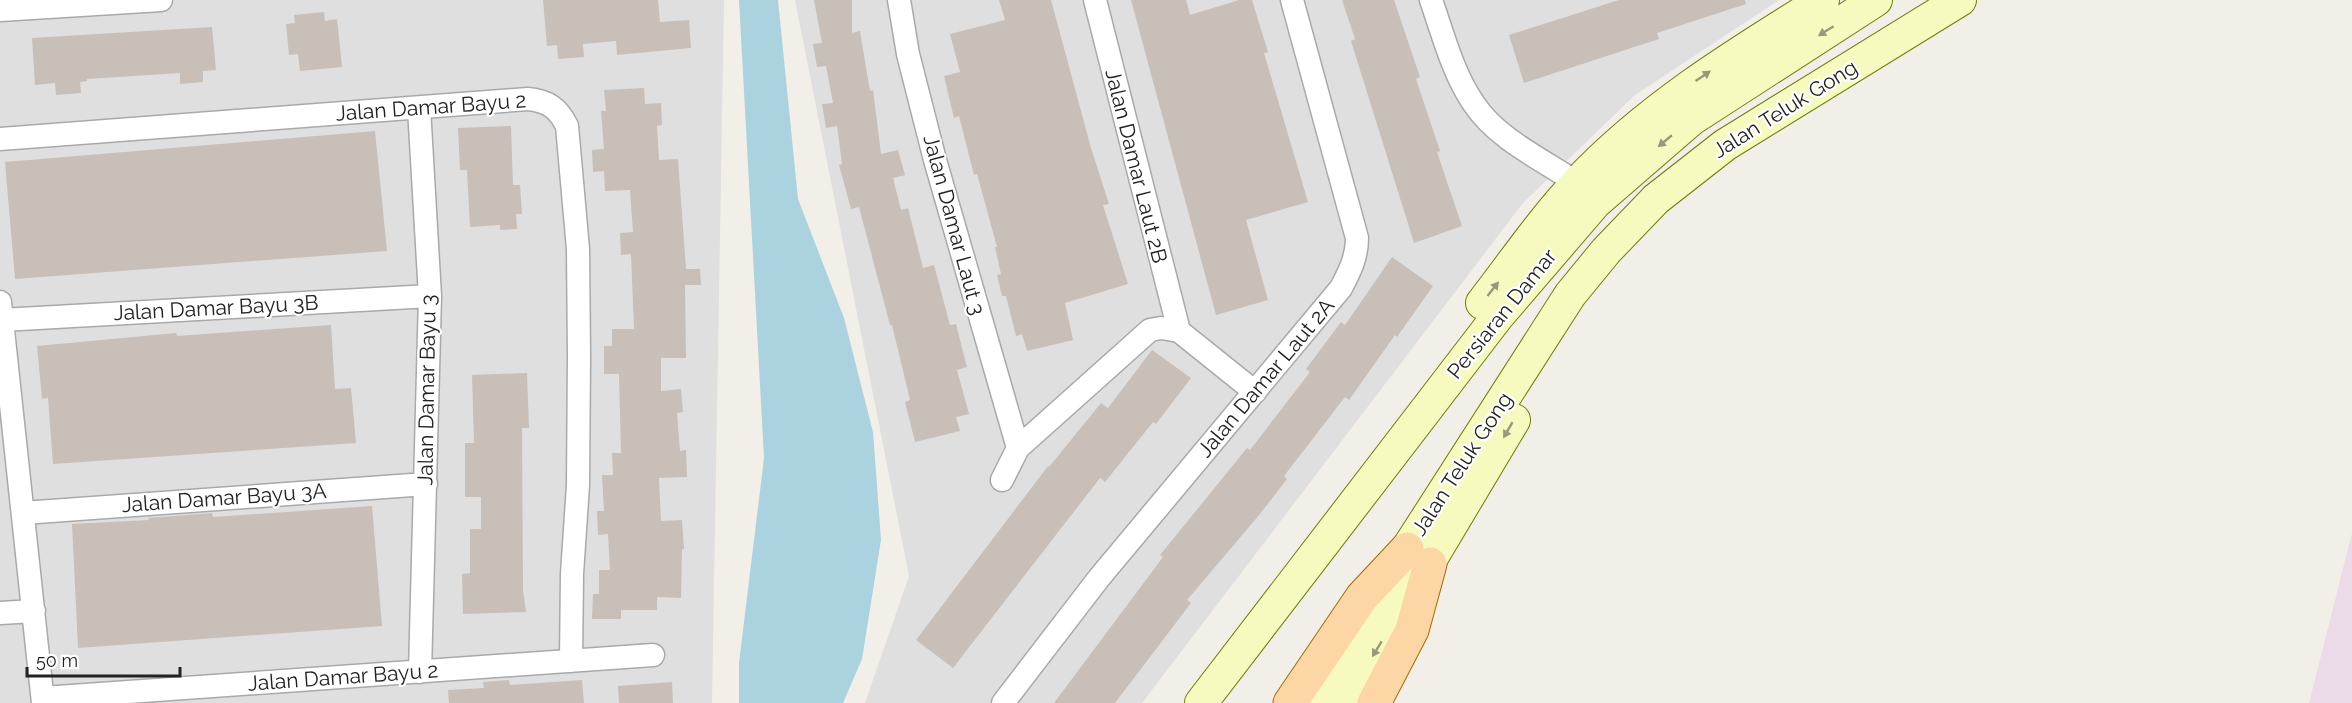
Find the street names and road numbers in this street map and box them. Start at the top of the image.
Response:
street label: Jalan Teluk Gong [1708,54,1862,163]
street label: Jalan Damar Laut 2B [1100,66,1173,265]
street label: Jalan Damar Bayu 2 [335,87,527,126]
street label: Jalan Damar Laut 3 [918,132,991,318]
street label: Persiaran Damar [1442,243,1562,384]
street label: Jalan Damar Bayu 3B [113,290,319,325]
street label: Jalan Damar Laut 2A [1192,293,1339,462]
street label: Jalan Damar Bayu 3 [412,294,441,486]
street label: Jalan Teluk Gong [1406,387,1517,540]
street label: Jalan Damar Bayu 3A [121,478,327,517]
street label: Jalan Damar Bayu 2 [247,657,439,696]

